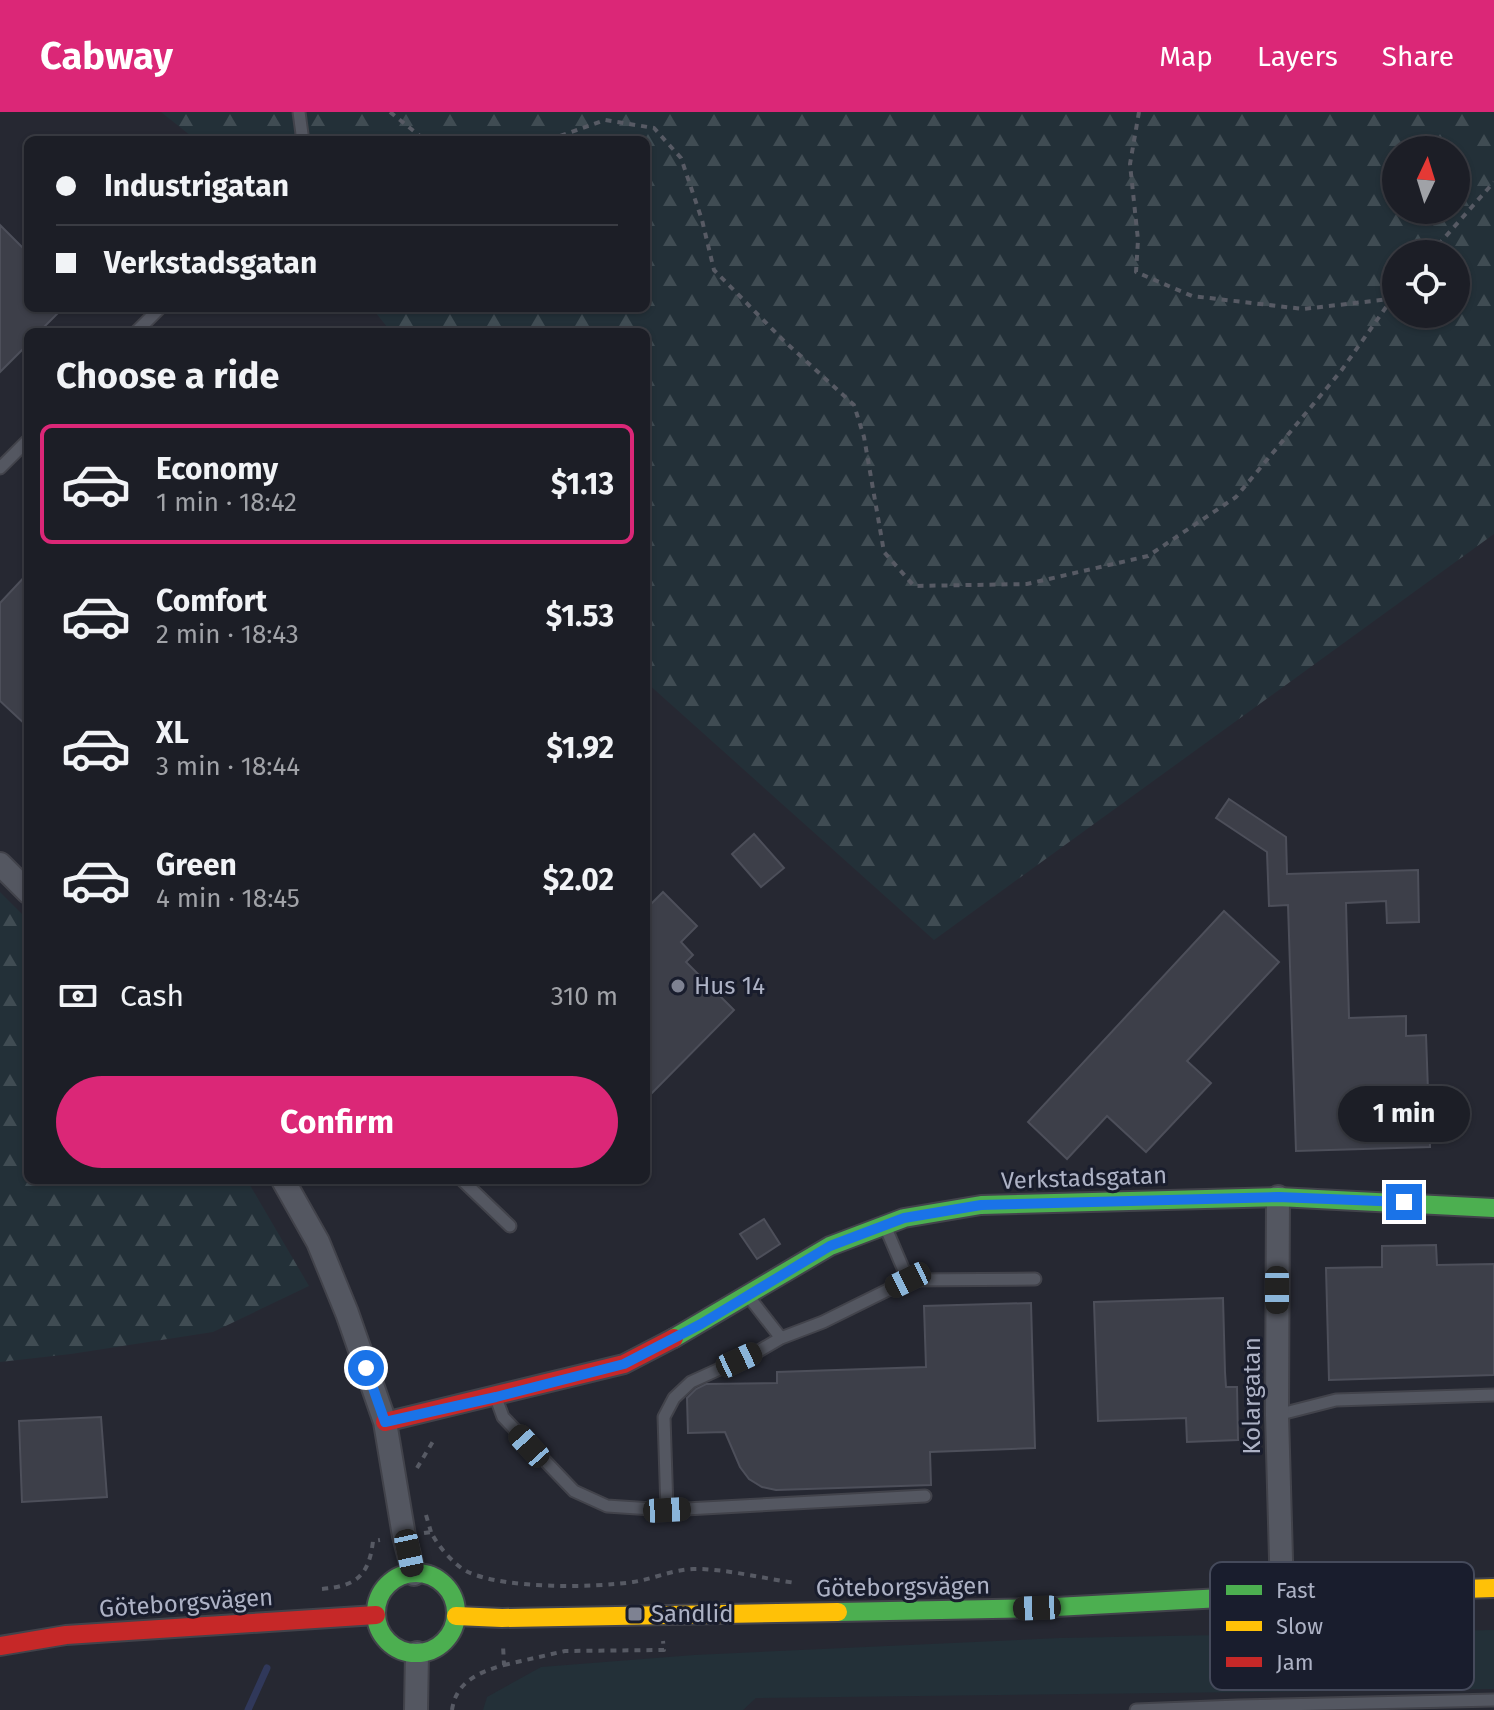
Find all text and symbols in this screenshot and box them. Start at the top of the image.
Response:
text: Cabway [40,33,173,79]
text: Map [1159,40,1213,73]
text: Layers [1257,40,1338,73]
text: Share [1382,40,1454,73]
north arrow [1382,136,1470,224]
map controls [1382,136,1470,328]
text: Industrigatan [104,168,289,204]
button: locate [1382,240,1470,328]
text: Verkstadsgatan [104,245,317,281]
text: Choose a ride [56,354,279,398]
icon: car [60,448,132,520]
text: Economy [156,451,278,487]
text: $1.13 [551,466,614,502]
text: 1 min · 18:42 [156,487,297,518]
icon: car [60,580,132,652]
text: Comfort [156,583,267,619]
text: $1.53 [546,598,614,634]
text: 2 min · 18:43 [156,619,299,650]
icon: car [60,712,132,784]
text: XL [156,715,189,751]
text: $1.92 [546,730,614,766]
text: 3 min · 18:44 [156,751,300,782]
icon: car [60,844,132,916]
text: Green [156,847,237,883]
text: $2.02 [543,862,614,898]
text: 4 min · 18:45 [156,883,300,914]
place label: Hus 14 [694,972,765,1000]
icon: cash [56,974,100,1018]
marker: Hus 14 [669,977,687,995]
text: Cash [120,978,184,1014]
text: 310 m [551,981,618,1012]
button: Confirm [56,1076,618,1168]
callout: 1 min [1338,1086,1470,1142]
text: 1 min [1373,1098,1435,1129]
street label: Verkstadsgatan [1000,1161,1168,1195]
route end [1386,1184,1422,1220]
car [881,1259,935,1301]
car [1265,1266,1289,1314]
street label: Kolargatan [1238,1337,1266,1455]
car [712,1339,766,1381]
route start [348,1350,384,1386]
car [504,1420,554,1472]
car [642,1497,692,1523]
car [392,1527,426,1579]
legend [1210,1562,1474,1690]
street label: Göteborgsvägen [816,1571,990,1603]
text: Fast [1276,1577,1316,1604]
street label: Göteborgsvägen [98,1583,274,1623]
car [1013,1595,1061,1621]
place label: Sandlid [651,1600,734,1628]
marker: Sandlid [626,1605,644,1623]
text: Slow [1276,1613,1323,1640]
text: Jam [1276,1649,1314,1676]

